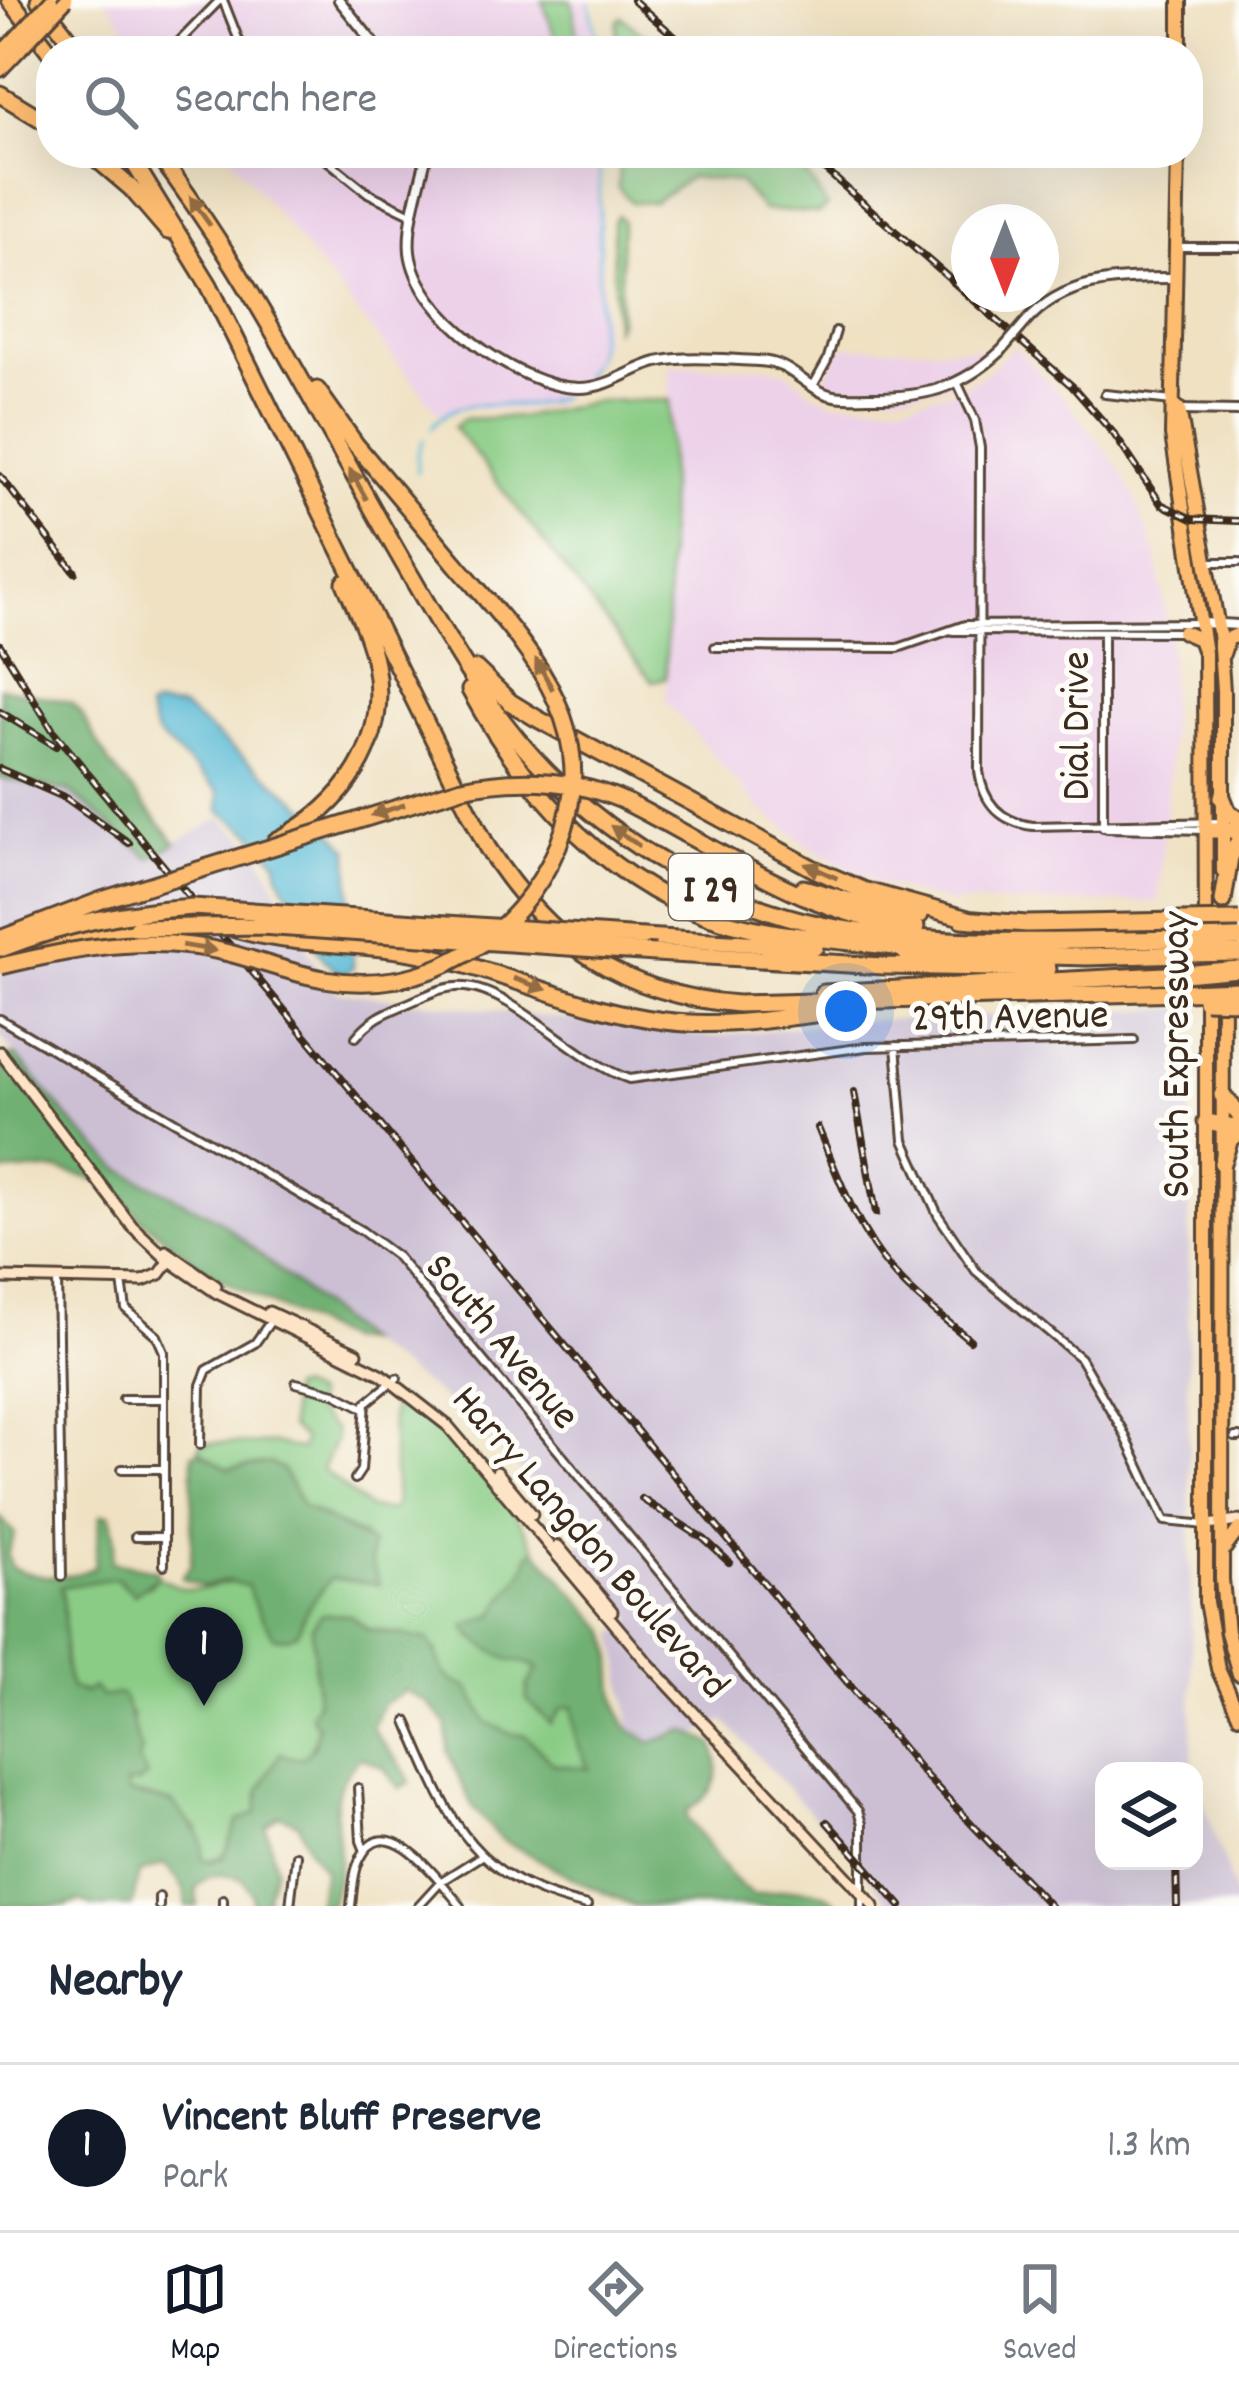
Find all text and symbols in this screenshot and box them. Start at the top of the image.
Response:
search box [36,36,1203,168]
icon: search [78,69,144,135]
text: Search here [174,70,377,134]
one-way arrow [189,195,212,227]
north arrow [951,204,1059,312]
one-way arrow [349,468,370,501]
street label: Dial Drive [1050,651,1110,801]
one-way arrow [534,657,555,690]
one-way arrow [369,801,406,820]
one-way arrow [609,825,642,848]
road number: I 29 [669,854,753,920]
one-way arrow [803,860,838,880]
street label: South Expressway [1150,911,1210,1198]
one-way arrow [181,939,219,958]
one-way arrow [512,976,548,994]
your location [816,981,876,1041]
street label: 29th Avenue [911,988,1109,1052]
street label: South Avenue [408,1242,592,1445]
street label: Harry Langdon Boulevard [434,1374,741,1715]
pin: 1 [165,1607,243,1706]
map controls [1095,1762,1203,1870]
button: layers [1095,1762,1203,1870]
text: Nearby [48,1948,181,2020]
text: Vincent Bluff Preserve [162,2088,541,2152]
text: 1 [83,2120,91,2175]
text: 1.3 km [1107,2120,1191,2175]
text: Park [162,2152,228,2207]
tab: Map [162,2256,228,2375]
tab: Directions [553,2256,678,2375]
tab: Saved [1003,2256,1077,2375]

